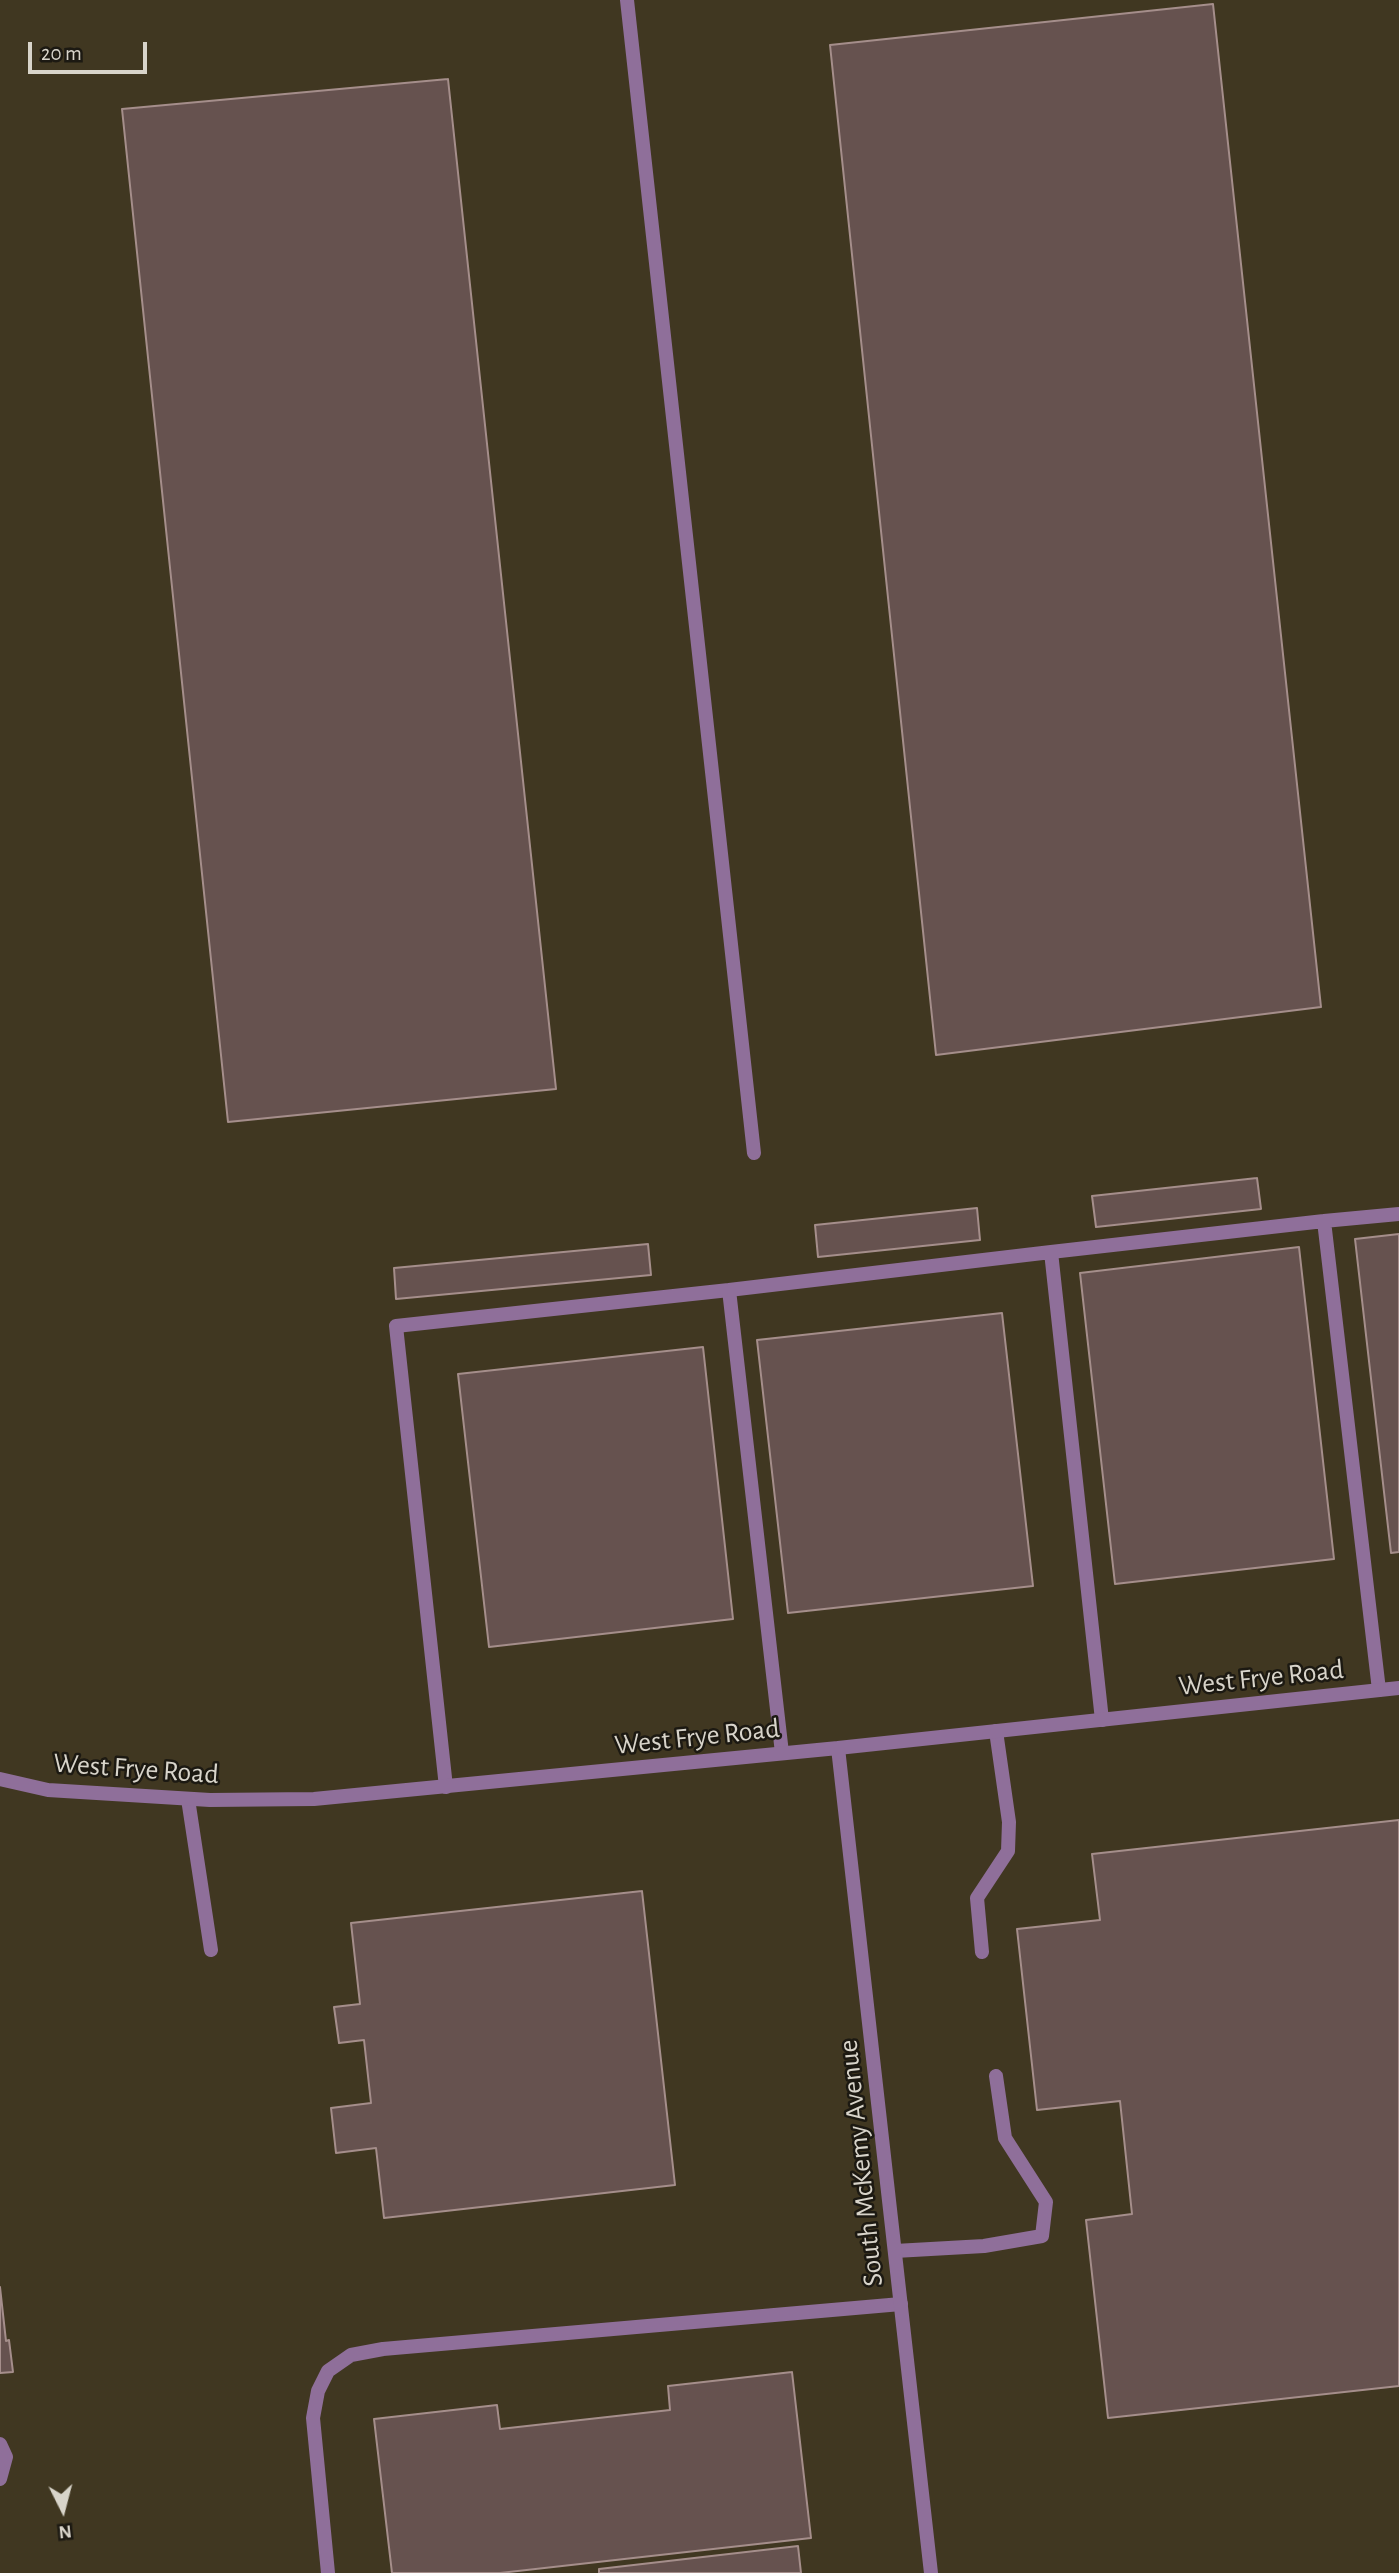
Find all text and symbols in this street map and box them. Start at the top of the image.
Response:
scale bar [32,28,150,72]
text: 20 m [41,43,82,64]
street label: West Frye Road [1177,1653,1345,1703]
street label: West Frye Road [613,1712,781,1762]
street label: West Frye Road [52,1746,220,1792]
street label: South McKemy Avenue [831,2038,891,2288]
north arrow [28,2475,98,2545]
text: N [58,2521,73,2542]

